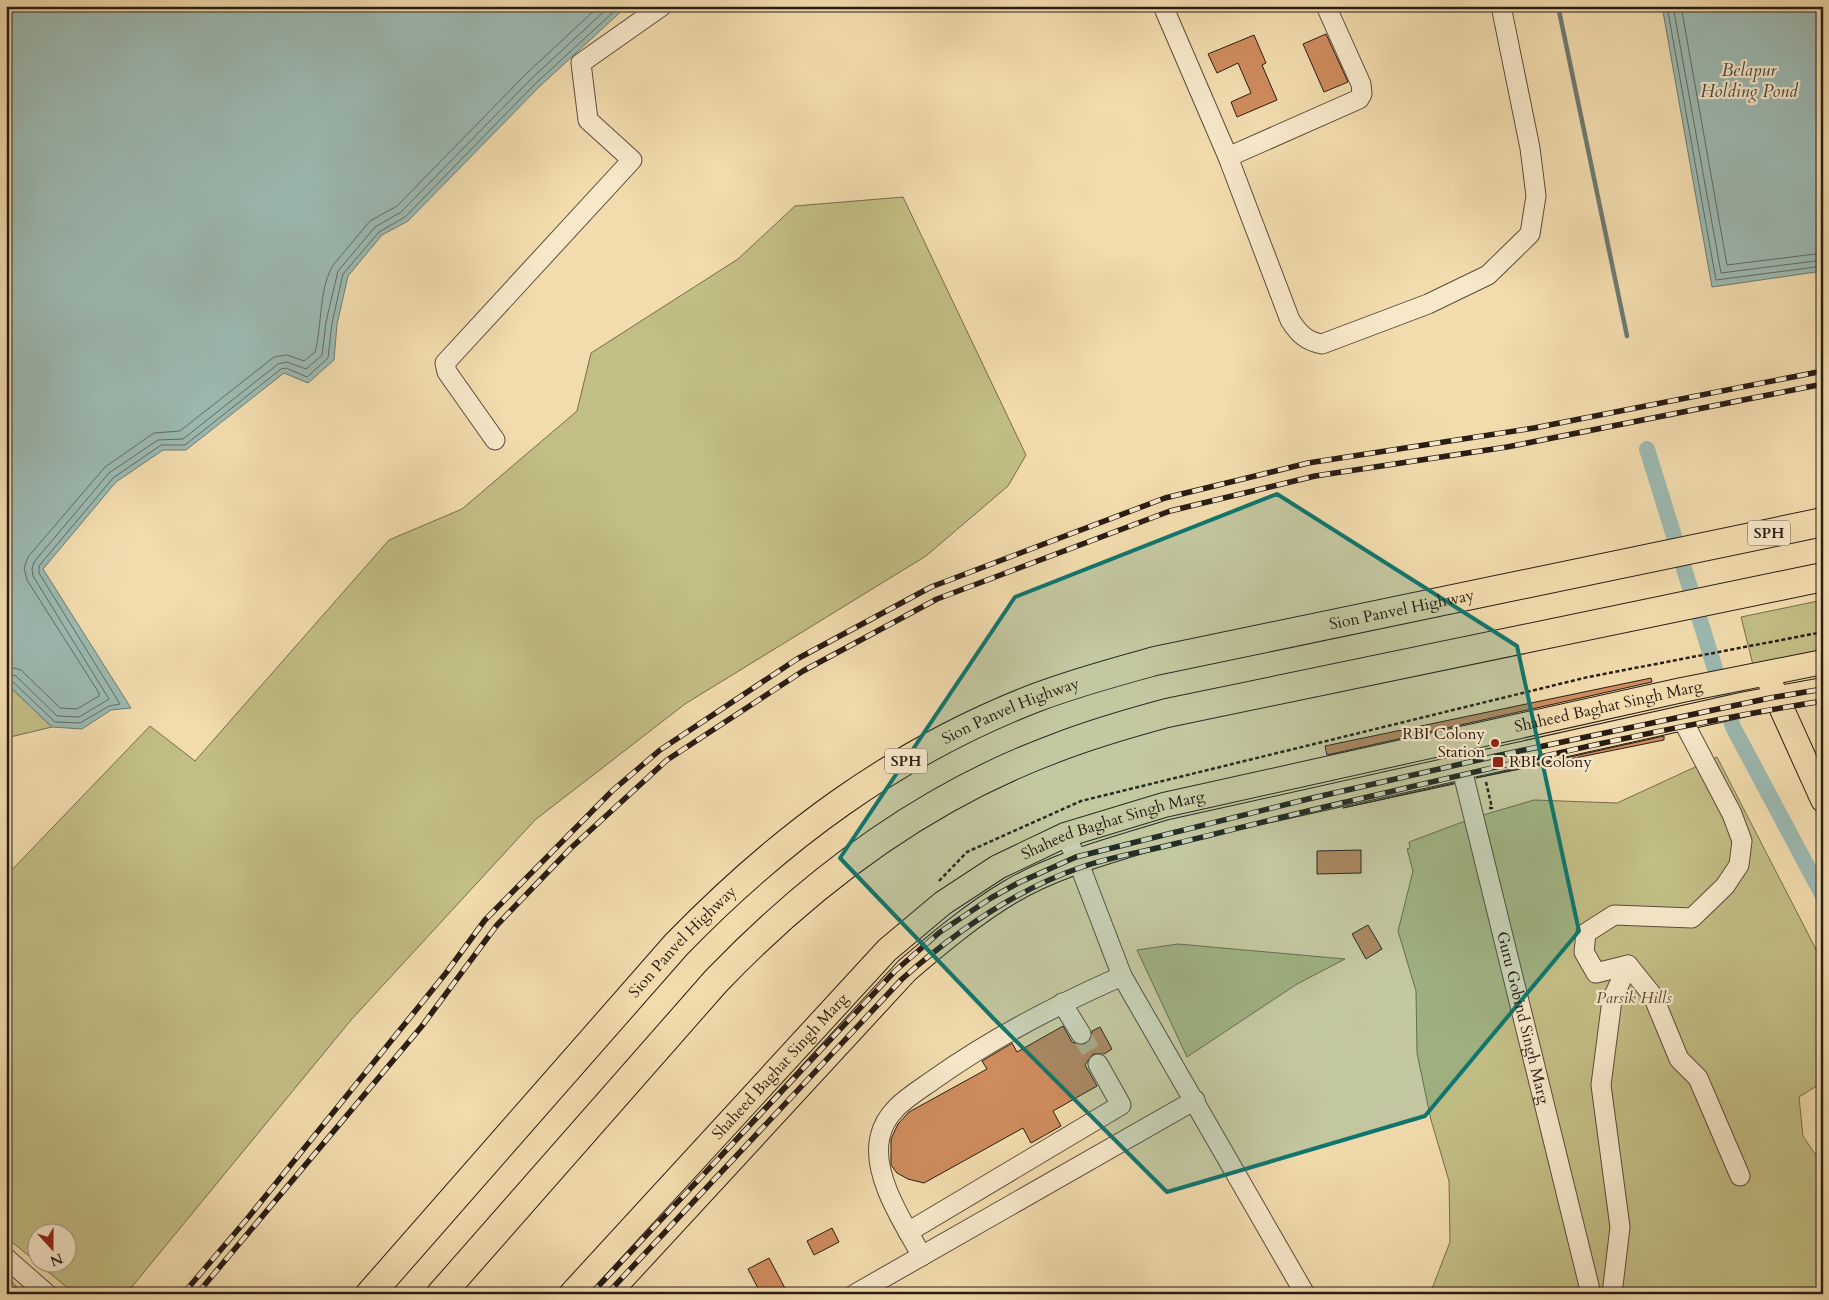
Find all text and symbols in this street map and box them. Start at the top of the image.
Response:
water label: Belapur Holding Pond [1700,58,1799,104]
road number: SPH [1748,520,1790,546]
street label: Sion Panvel Highway [1327,584,1477,635]
street label: Sion Panvel Highway [938,672,1083,750]
street label: Shaheed Baghat Singh Marg [1512,675,1705,738]
place label: RBI Colony Station [1402,723,1486,763]
marker: RBI Colony Station [1489,737,1501,749]
road number: SPH [885,748,927,774]
place label: RBI Colony [1509,751,1592,773]
marker: RBI Colony [1491,755,1505,769]
street label: Shaheed Baghat Singh Marg [1018,785,1207,865]
street label: Sion Panvel Highway [624,880,742,1003]
street label: Guru Gobind Singh Marg [1491,929,1555,1106]
park label: Parsik Hills [1596,987,1672,1009]
street label: Shaheed Baghat Singh Marg [707,988,853,1145]
north arrow [28,1222,78,1272]
text: N [47,1249,66,1271]

